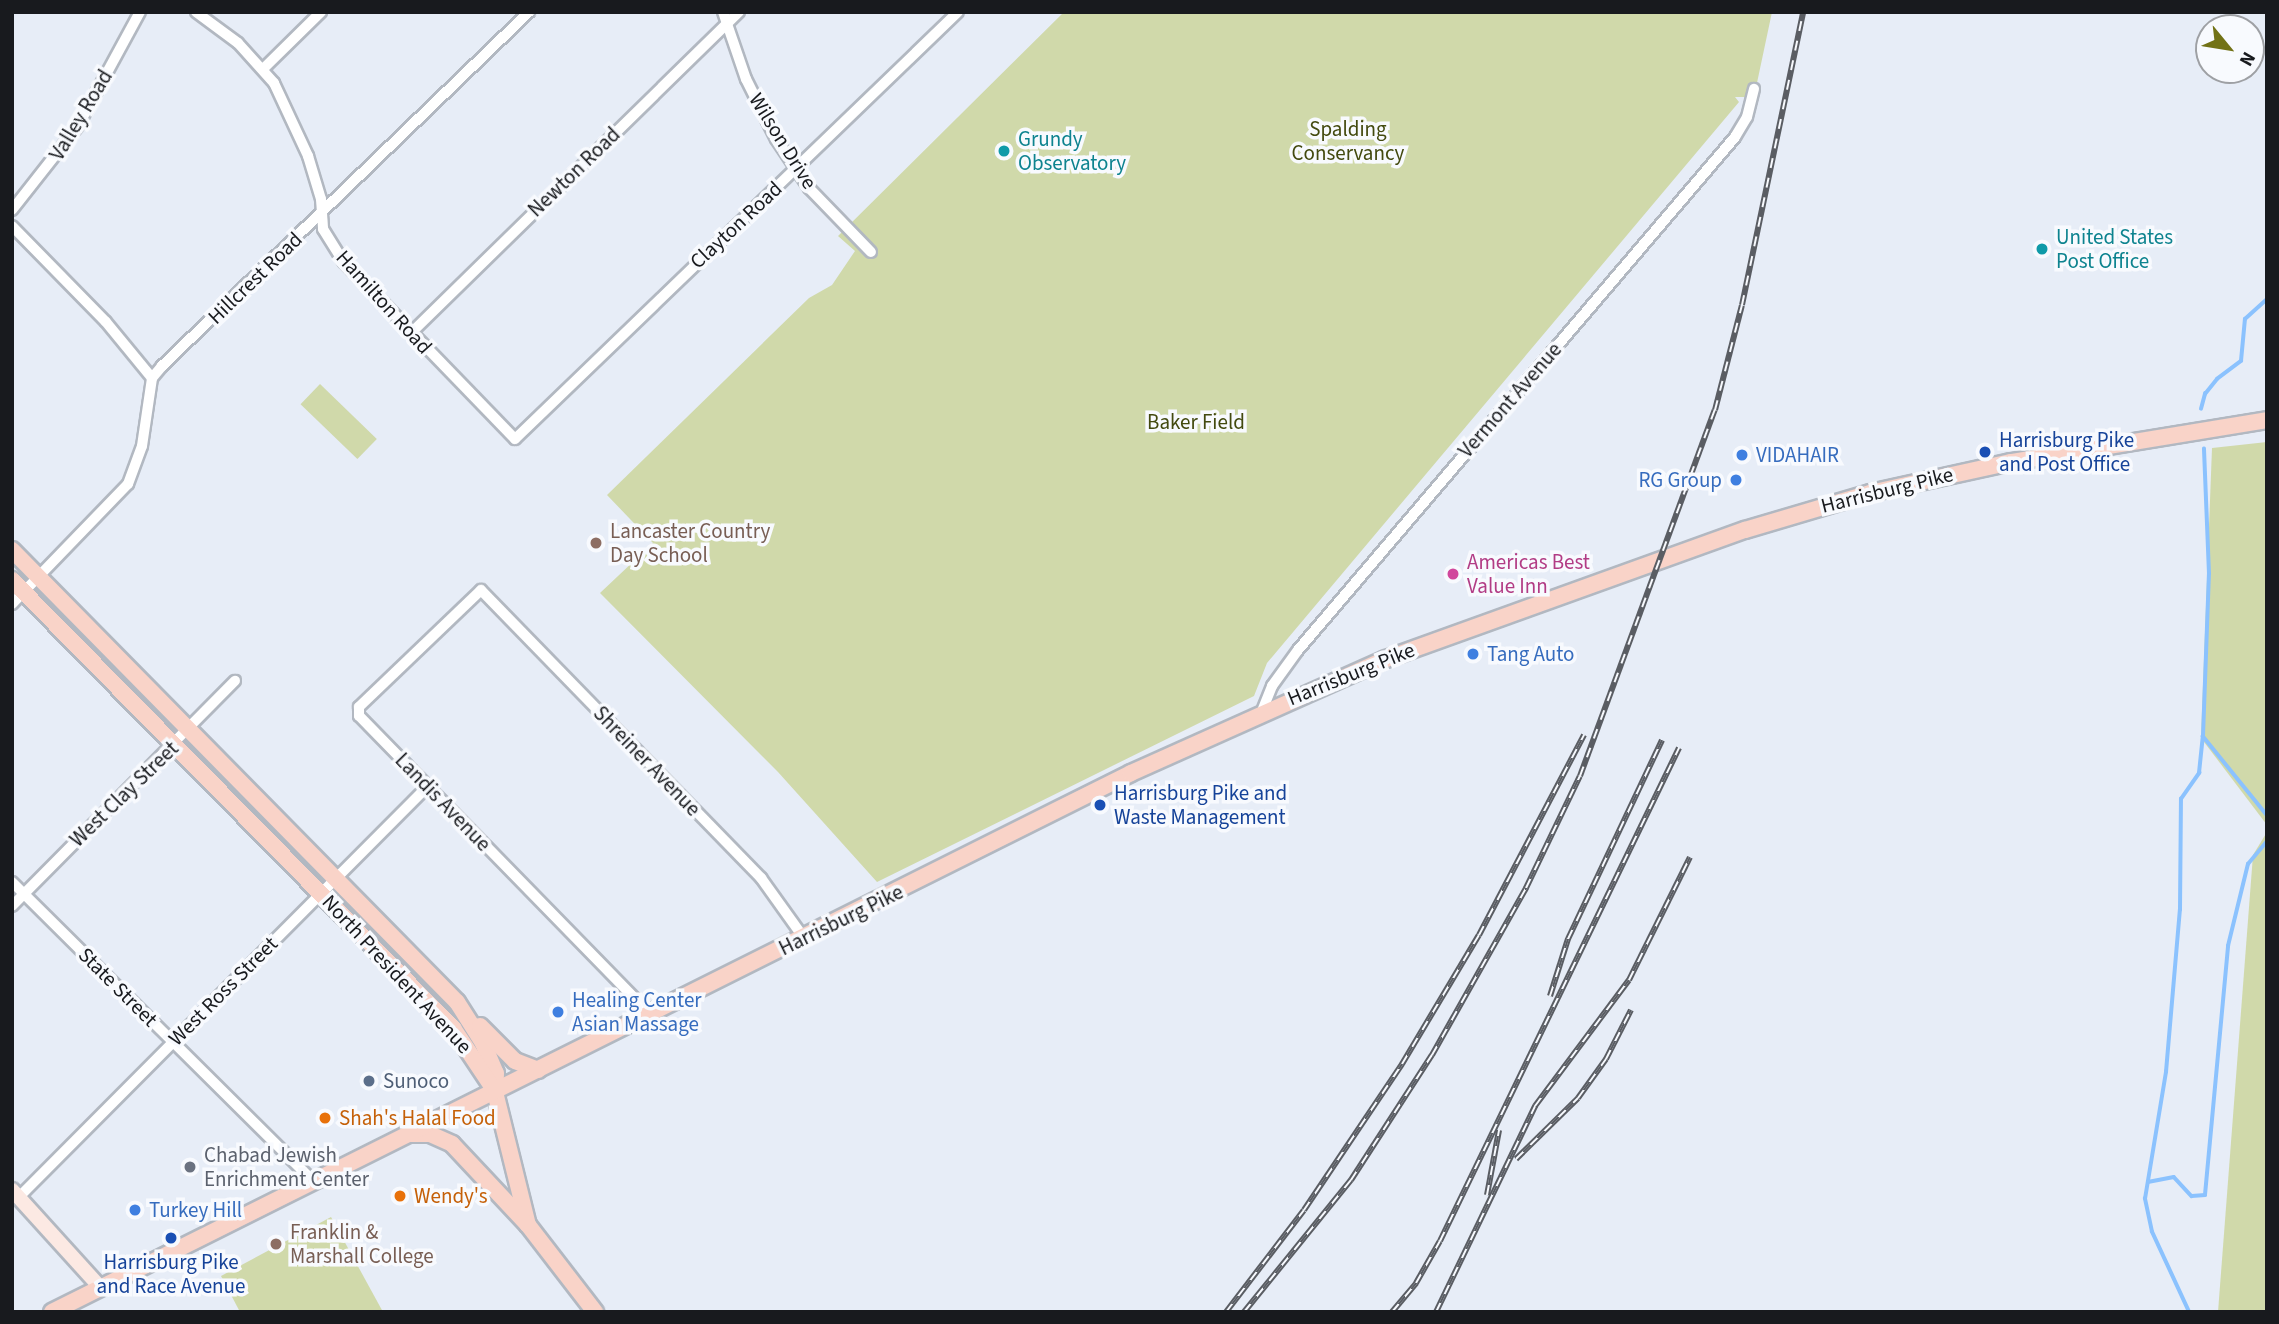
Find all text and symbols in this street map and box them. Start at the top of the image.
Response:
north arrow [2195,14,2265,84]
text: N [2232,47,2262,71]
street label: Valley Road [44,65,118,165]
street label: Wilson Drive [744,88,822,194]
park label: Spalding Conservancy [1292,116,1404,166]
street label: Newton Road [523,122,625,222]
place label: Grundy Observatory [1018,126,1126,176]
marker: Grundy Observatory [996,143,1012,159]
street label: Clayton Road [685,176,787,274]
place label: United States Post Office [2056,224,2173,274]
street label: Hillcrest Road [203,227,307,329]
marker: United States Post Office [2034,241,2050,257]
street label: Hamilton Road [331,245,437,359]
street label: Vermont Avenue [1453,337,1567,463]
park label: Baker Field [1147,409,1245,435]
place label: Harrisburg Pike and Post Office [1999,427,2134,477]
place label: VIDAHAIR [1756,442,1839,468]
marker: Harrisburg Pike and Post Office [1977,444,1993,460]
marker: VIDAHAIR [1734,447,1750,463]
street label: Harrisburg Pike [1818,461,1956,519]
place label: RG Group [1638,467,1722,493]
marker: RG Group [1728,472,1744,488]
place label: Lancaster Country Day School [610,518,770,568]
marker: Lancaster Country Day School [588,535,604,551]
place label: Americas Best Value Inn [1467,549,1590,599]
marker: Americas Best Value Inn [1445,566,1461,582]
street label: Harrisburg Pike [1284,637,1418,711]
place label: Tang Auto [1487,641,1574,667]
marker: Tang Auto [1465,646,1481,662]
street label: Shreiner Avenue [588,701,706,821]
street label: West Clay Street [64,736,184,852]
street label: Landis Avenue [390,748,496,856]
place label: Harrisburg Pike and Waste Management [1114,780,1287,830]
marker: Harrisburg Pike and Waste Management [1092,797,1108,813]
street label: Harrisburg Pike [775,879,907,961]
street label: North President Avenue [317,889,477,1059]
street label: West Ross Street [163,931,283,1051]
street label: State Street [73,942,163,1032]
place label: Healing Center Asian Massage [572,987,702,1037]
marker: Healing Center Asian Massage [550,1004,566,1020]
place label: Sunoco [383,1068,449,1094]
marker: Sunoco [361,1073,377,1089]
place label: Shah's Halal Food [339,1105,496,1131]
marker: Shah's Halal Food [317,1110,333,1126]
place label: Chabad Jewish Enrichment Center [204,1142,369,1192]
marker: Chabad Jewish Enrichment Center [182,1159,198,1175]
place label: Wendy's [414,1183,487,1209]
marker: Wendy's [392,1188,408,1204]
place label: Turkey Hill [149,1197,242,1223]
marker: Turkey Hill [127,1202,143,1218]
place label: Franklin & Marshall College [290,1219,434,1269]
marker: Harrisburg Pike and Race Avenue [163,1230,179,1246]
marker: Franklin & Marshall College [268,1236,284,1252]
place label: Harrisburg Pike and Race Avenue [97,1249,245,1299]

